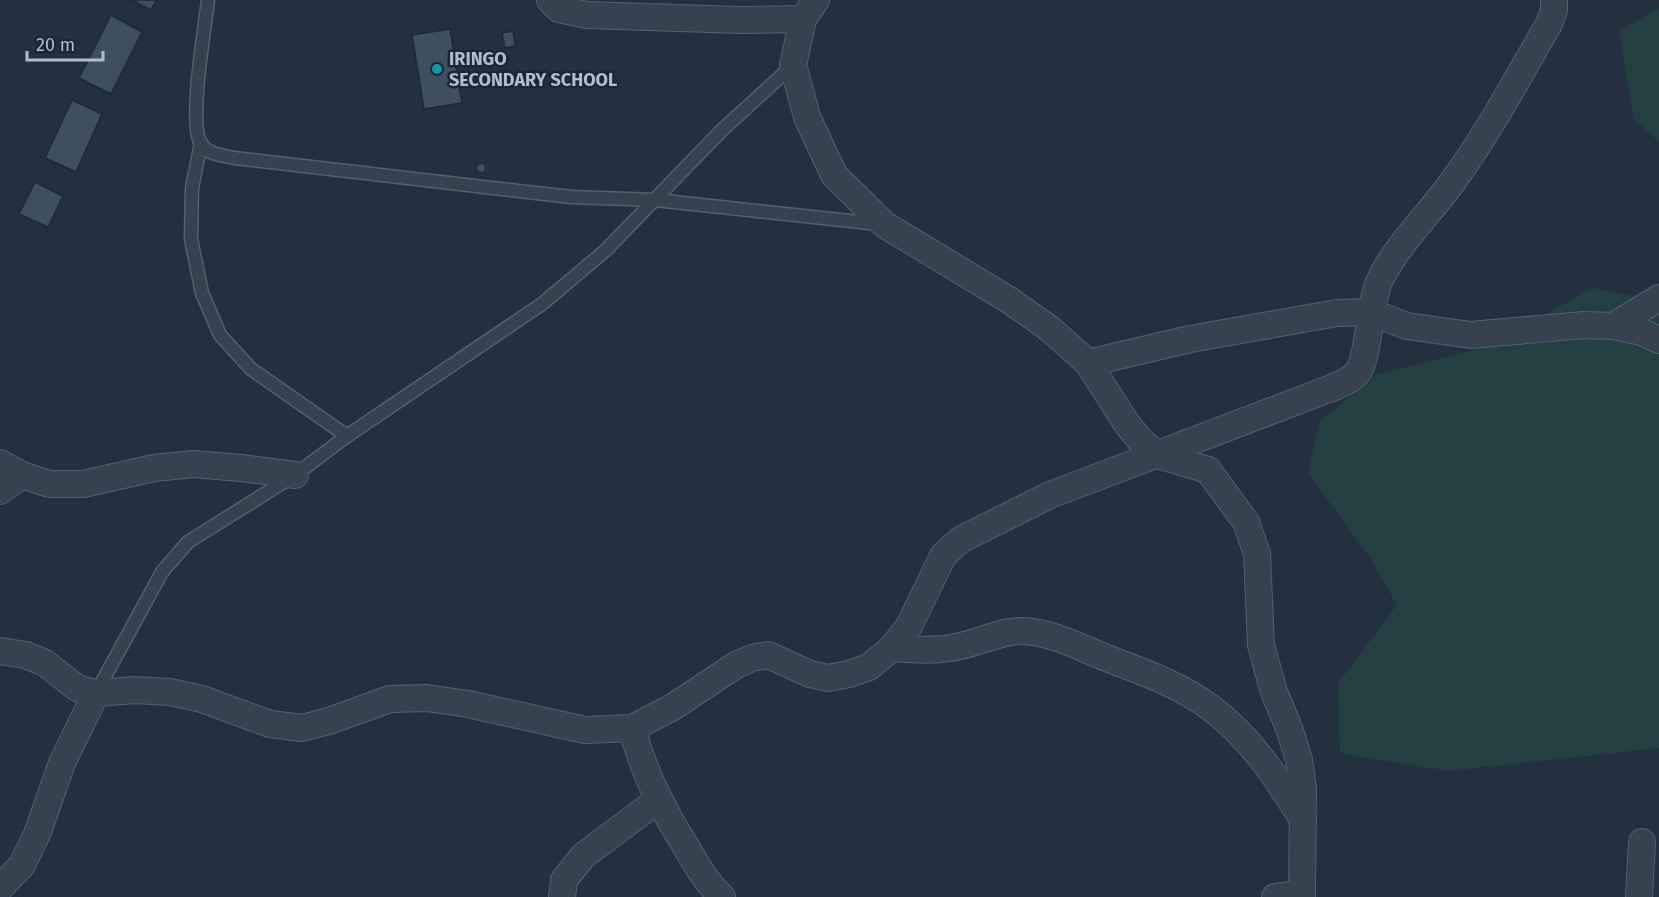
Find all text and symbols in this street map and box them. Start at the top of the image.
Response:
scale bar [27,24,104,62]
text: 20 m [36,34,75,56]
place label: IRINGO SECONDARY SCHOOL [449,48,617,91]
marker: IRINGO SECONDARY SCHOOL [430,62,444,76]

